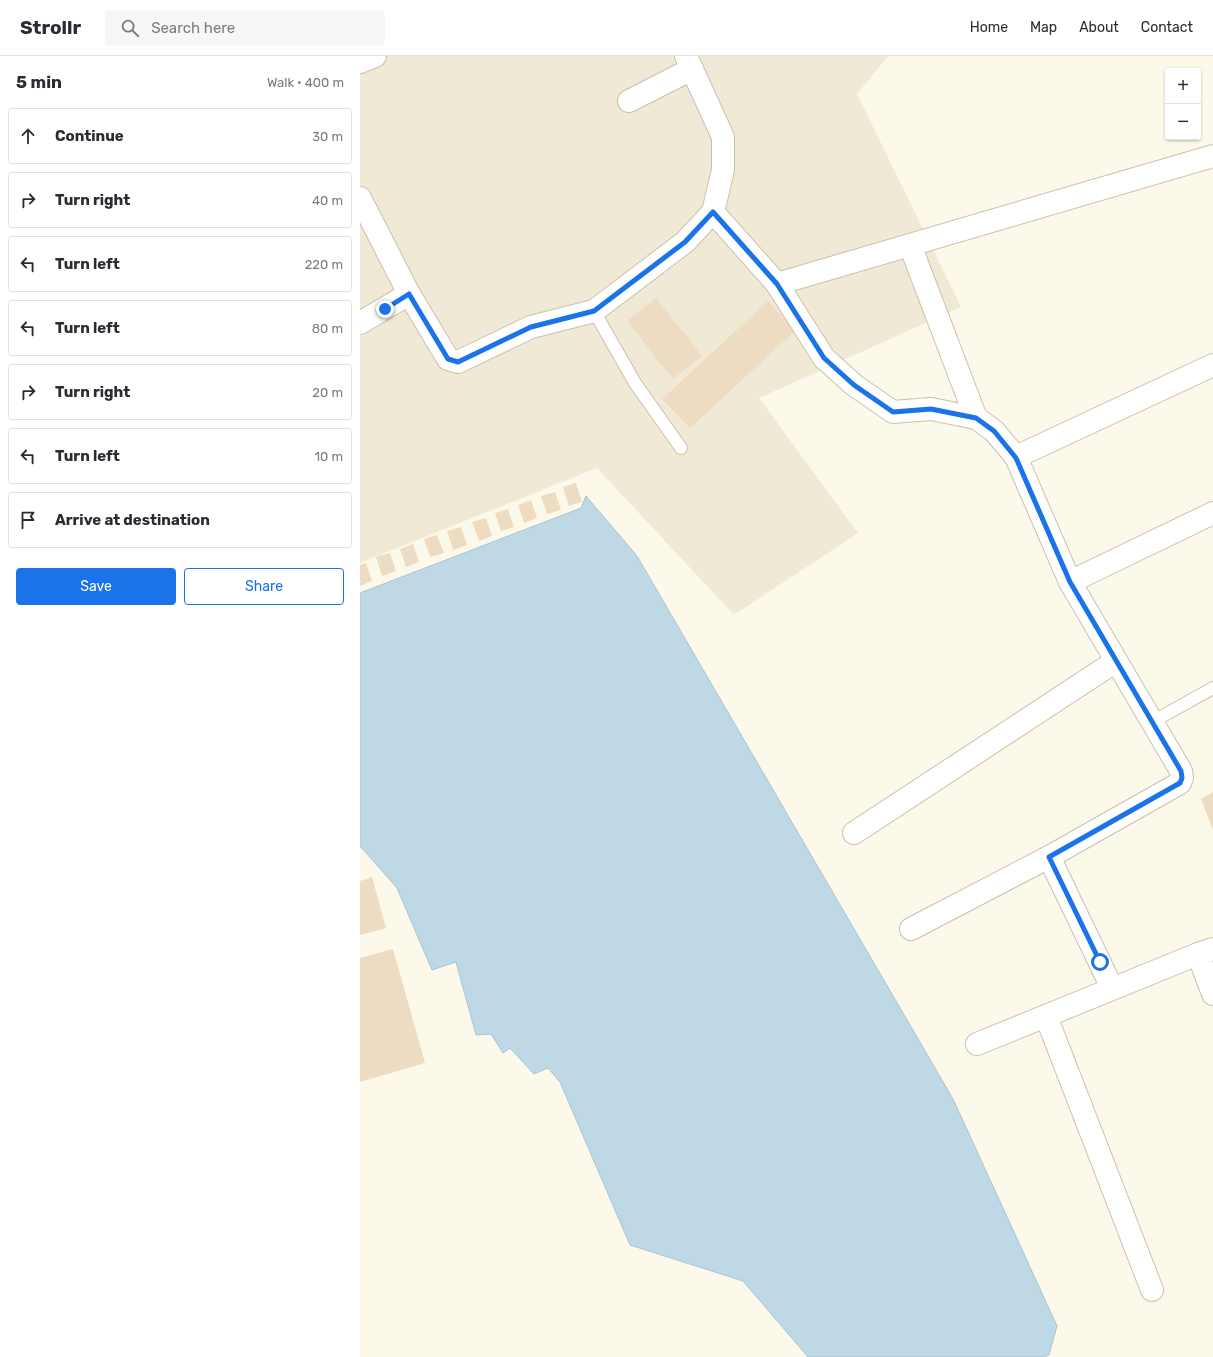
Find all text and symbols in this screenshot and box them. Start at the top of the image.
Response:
search box [105,10,385,46]
text: Strollr [20,16,81,39]
icon: search [119,17,141,39]
text: Search here [151,19,235,37]
text: Home [970,19,1008,36]
text: Map [1030,19,1057,36]
text: About [1079,19,1119,36]
text: Contact [1141,19,1193,36]
map controls [1165,68,1201,140]
button: + [1165,68,1201,104]
text: 5 min [16,72,62,92]
text: Walk · 400 m [267,75,344,90]
button: − [1165,104,1201,140]
icon: ahead [17,125,39,147]
text: Continue [55,127,124,145]
text: 30 m [312,129,343,144]
icon: right [17,189,39,211]
text: Turn right [55,191,130,209]
text: 40 m [312,193,343,208]
icon: left [17,253,39,275]
text: Turn left [55,255,120,273]
text: 220 m [305,257,343,272]
route end [376,300,394,318]
icon: left [17,317,39,339]
text: Turn left [55,319,120,337]
text: 80 m [312,321,343,336]
icon: right [17,381,39,403]
text: Turn right [55,383,130,401]
text: 20 m [312,385,343,400]
icon: left [17,445,39,467]
text: Turn left [55,447,120,465]
text: 10 m [314,449,343,464]
icon: arrive [17,509,39,531]
text: Arrive at destination [55,511,210,529]
button: Save [16,568,176,605]
button: Share [184,568,344,605]
route start [1091,953,1109,971]

